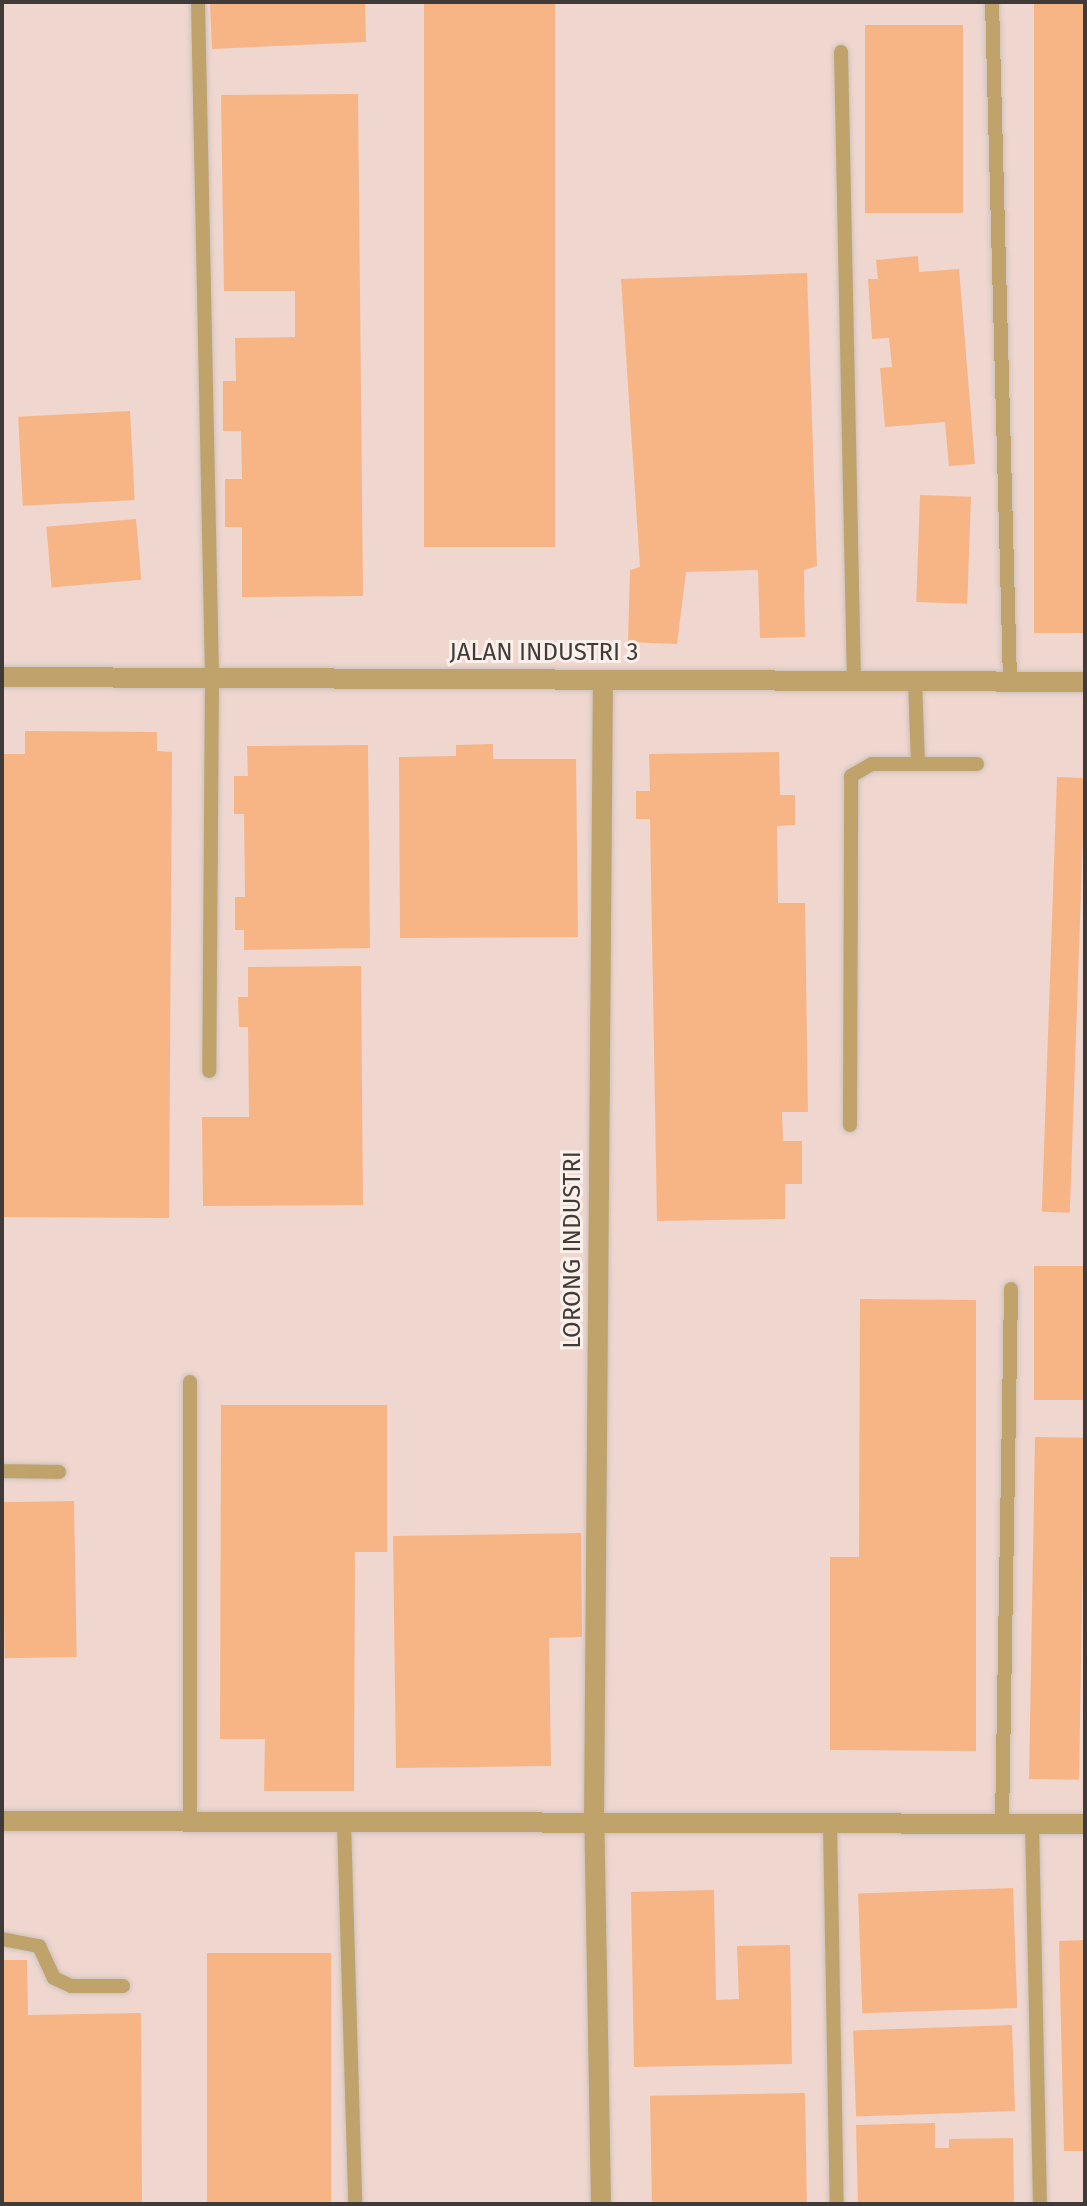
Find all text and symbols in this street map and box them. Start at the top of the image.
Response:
street label: JALAN INDUSTRI 3 [449,639,639,667]
street label: LORONG INDUSTRI [559,1151,587,1349]

